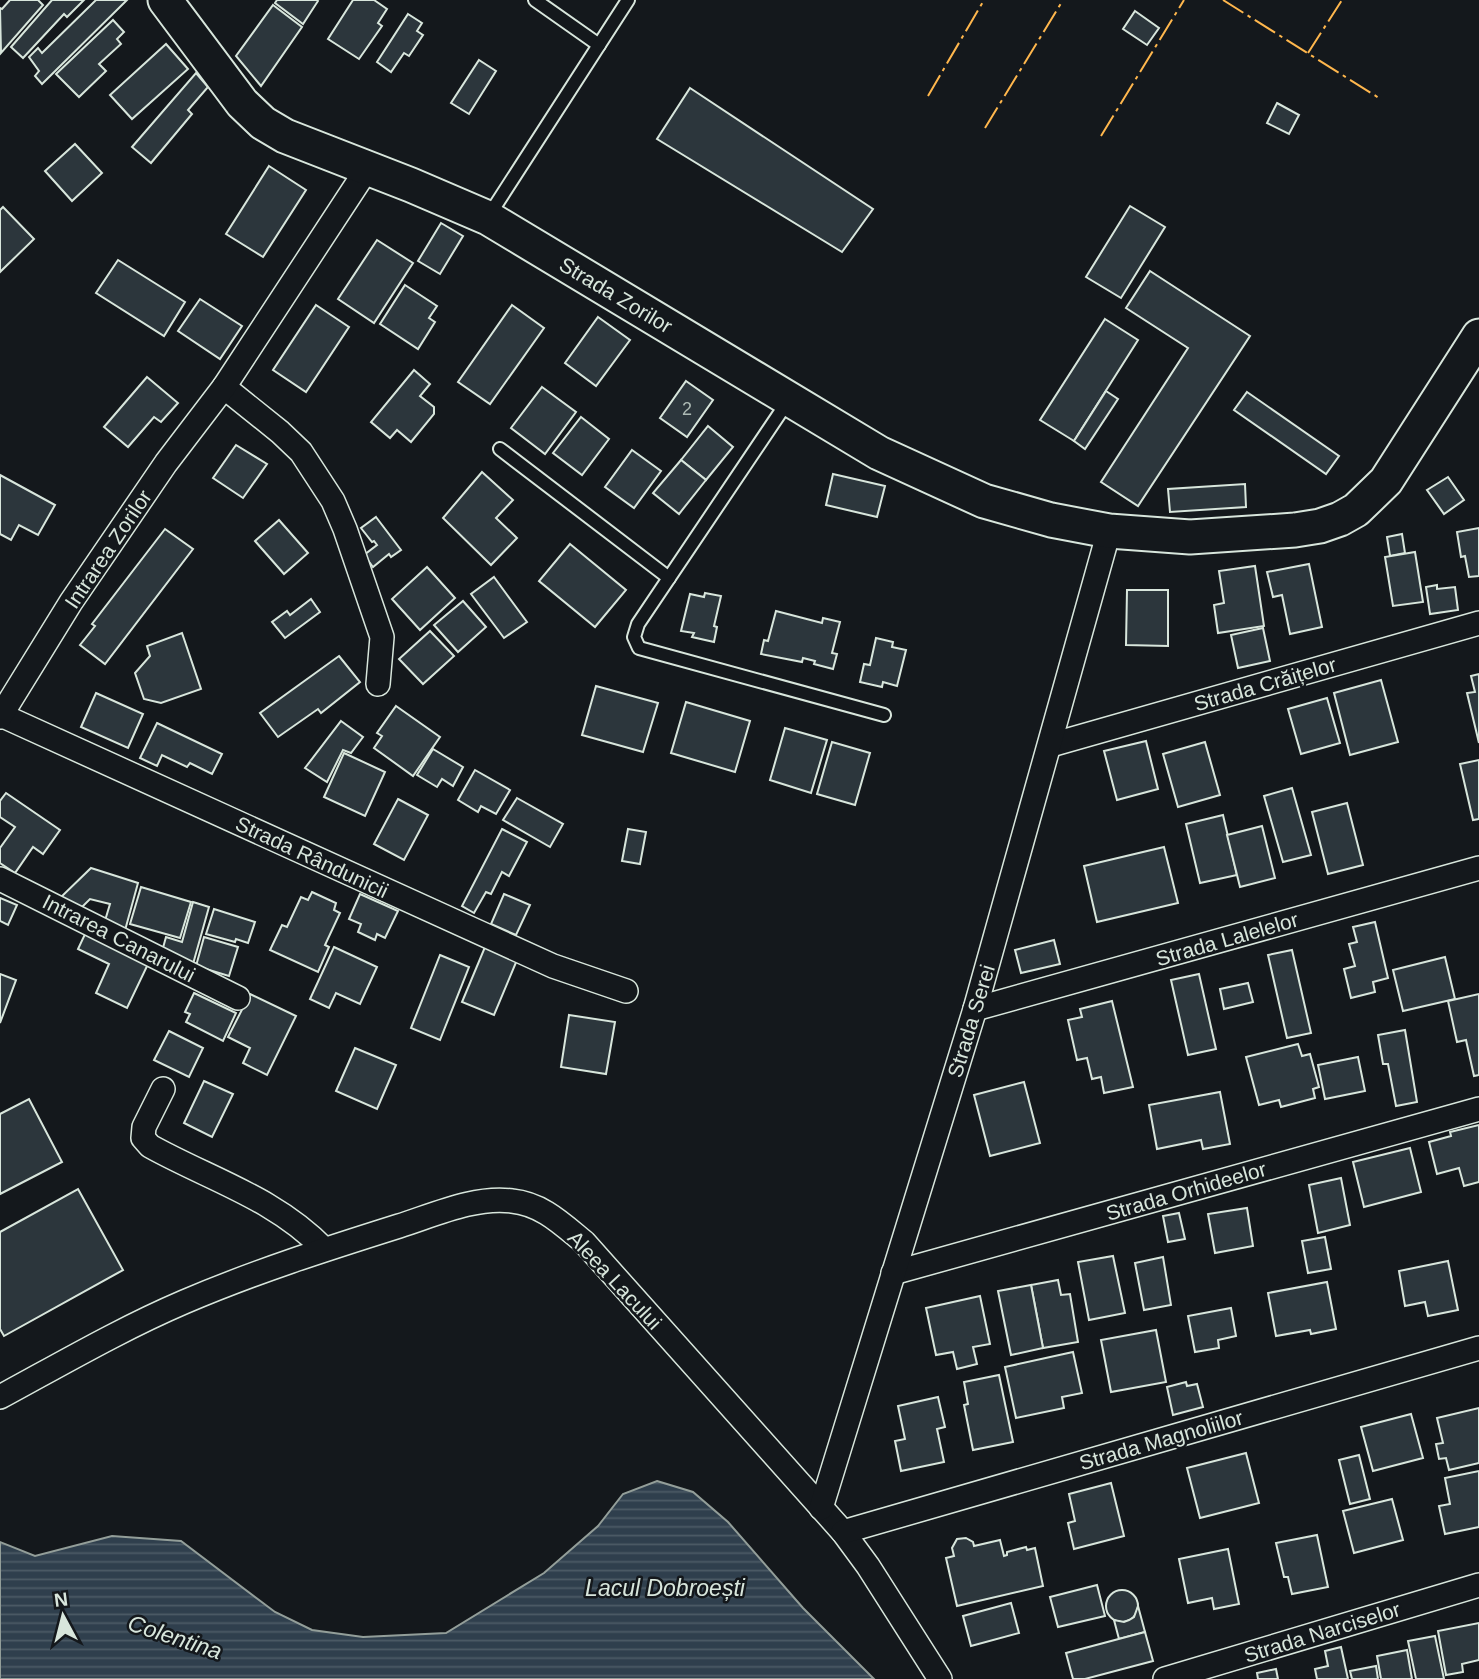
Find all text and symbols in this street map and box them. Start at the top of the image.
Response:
street label: Strada Zorilor [556,252,676,338]
house number: 2 [682,399,692,419]
street label: Intrarea Zorilor [60,485,156,613]
street label: Strada Crăițelor [1191,653,1339,715]
street label: Strada Rândunicii [232,812,392,902]
street label: Intrarea Canarului [39,890,199,986]
street label: Strada Lalelelor [1153,908,1301,970]
street label: Strada Serei [943,962,999,1080]
street label: Strada Orhideelor [1103,1157,1269,1225]
street label: Aleea Lacului [564,1226,666,1334]
street label: Strada Magnoliilor [1076,1406,1246,1474]
water label: Lacul Dobroești [585,1575,746,1601]
north arrow [28,1581,98,1651]
text: N [53,1588,69,1611]
street label: Strada Narciselor [1241,1597,1403,1667]
water label: Colentina [125,1610,225,1664]

